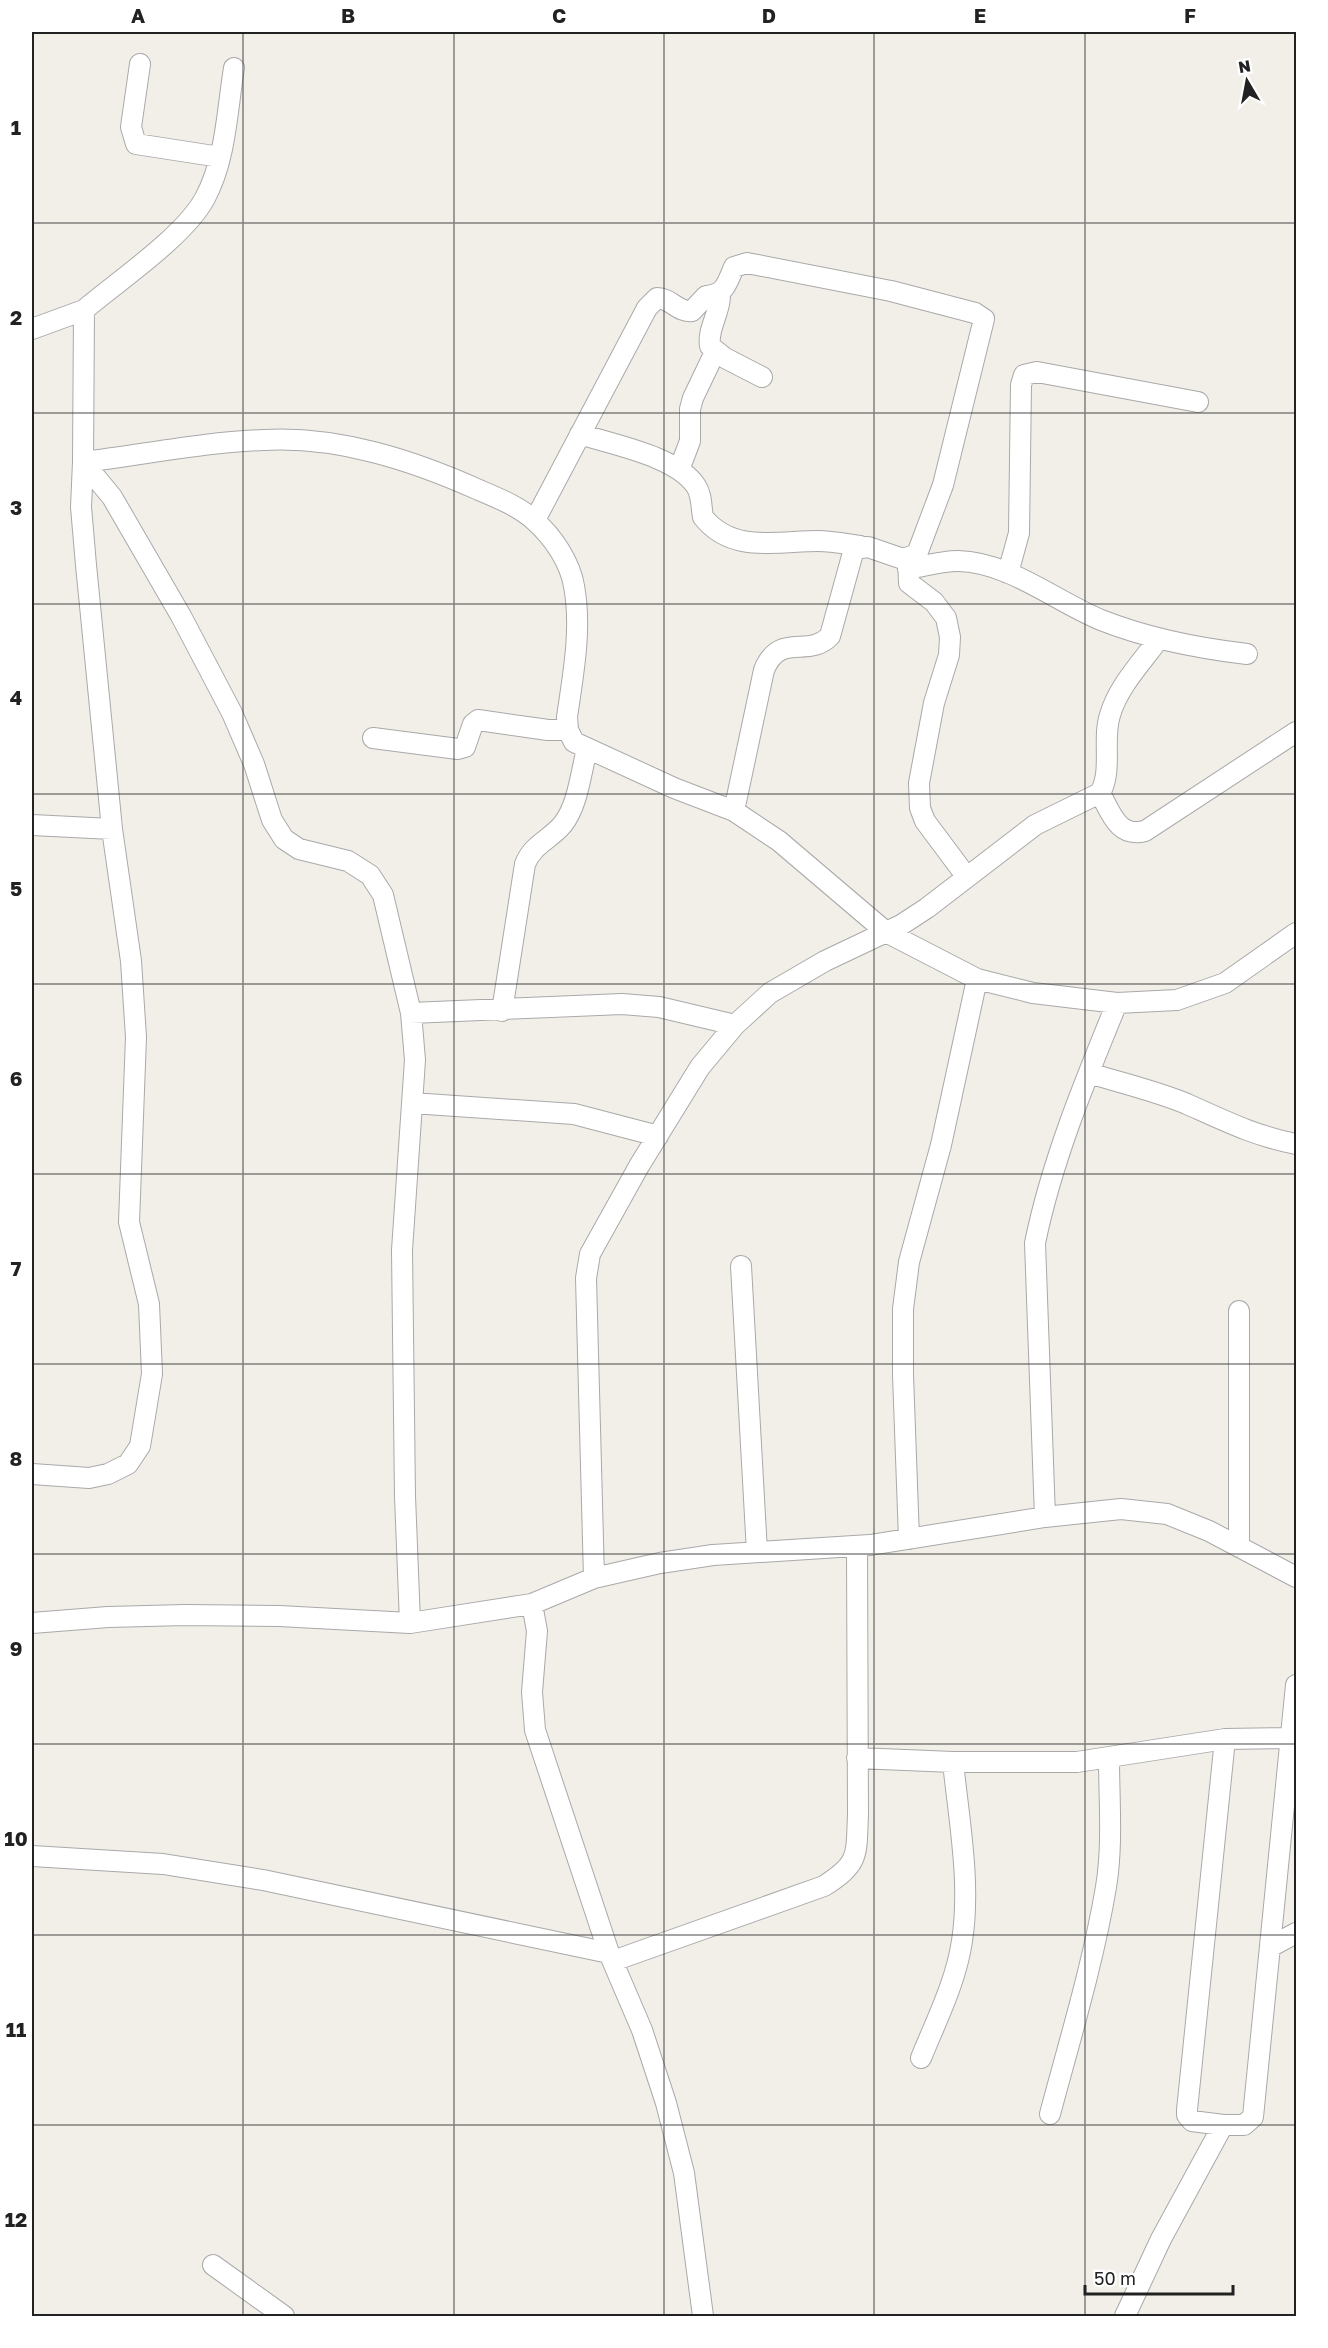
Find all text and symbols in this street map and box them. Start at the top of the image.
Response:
text: A [131,3,145,27]
text: B [341,3,355,27]
text: C [552,3,566,27]
text: D [762,3,776,27]
text: E [974,3,986,27]
text: F [1184,3,1196,27]
north arrow [1217,51,1277,111]
text: N [1237,55,1252,77]
text: 1 [11,115,21,139]
text: 2 [10,305,22,329]
text: 3 [10,495,22,519]
text: 4 [10,685,22,709]
text: 5 [10,876,22,900]
text: 6 [10,1066,22,1090]
text: 7 [11,1256,22,1280]
text: 8 [10,1446,22,1470]
text: 9 [10,1636,22,1660]
text: 10 [4,1826,28,1850]
text: 11 [6,2017,26,2041]
text: 12 [5,2207,27,2231]
scale bar [1085,2258,1234,2296]
text: 50 m [1094,2267,1136,2289]

